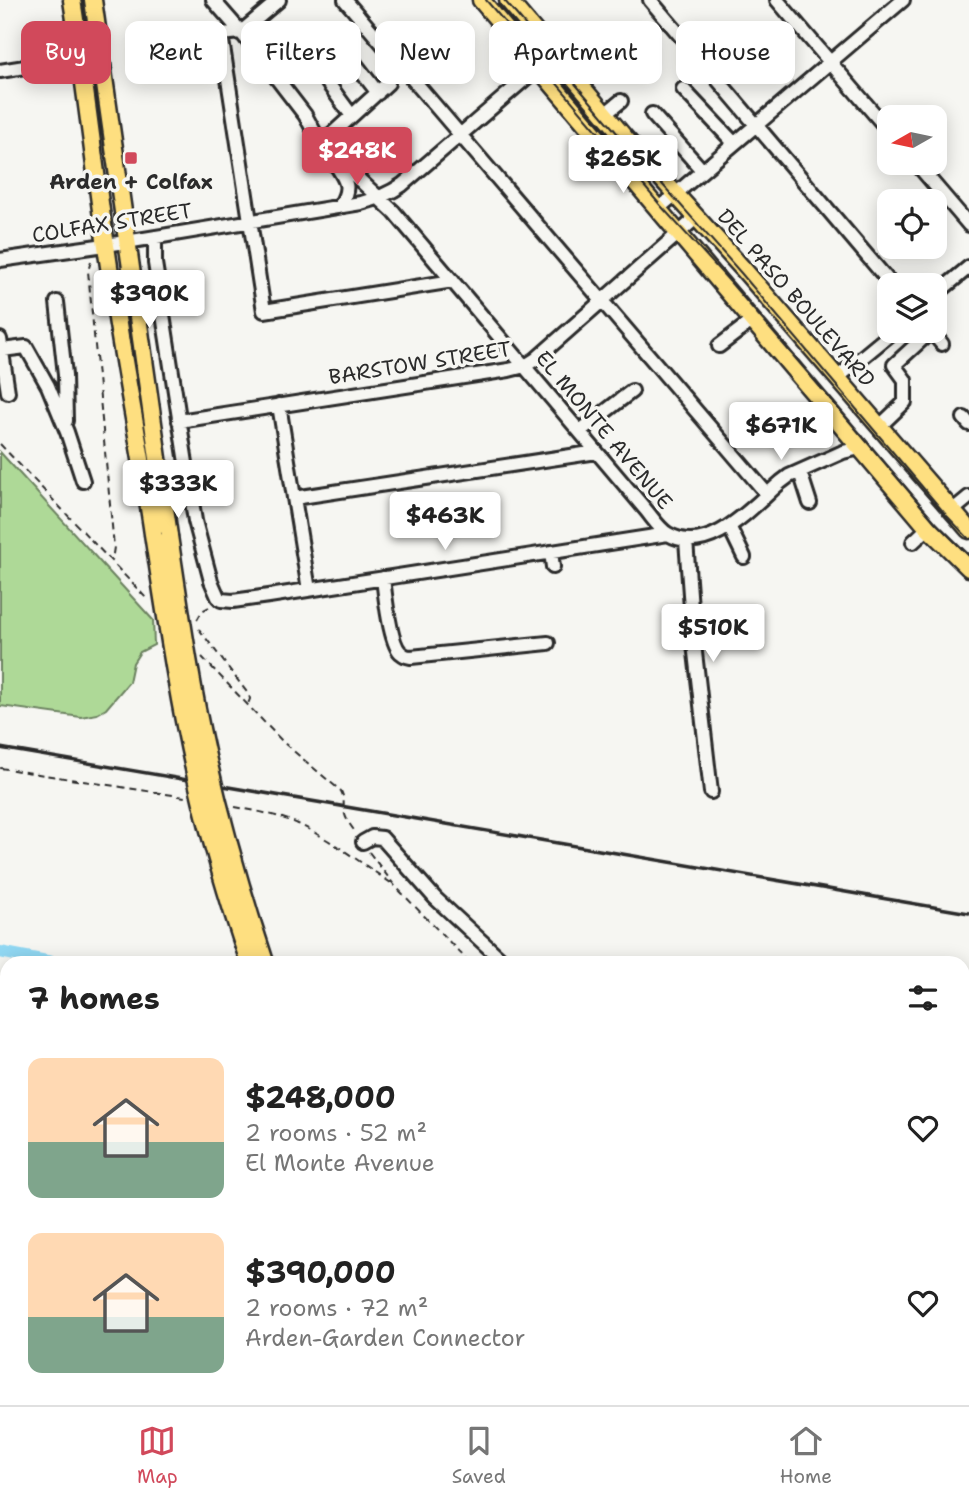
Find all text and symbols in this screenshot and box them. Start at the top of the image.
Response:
chip: Buy [21,21,111,84]
chip: Rent [125,21,227,84]
chip: Filters [241,21,361,84]
chip: New [375,21,475,84]
chip: Apartment [489,21,662,84]
chip: House [676,21,795,84]
north arrow [877,105,947,175]
map controls [877,105,947,343]
pin: $248K [308,128,406,187]
text: $248K [318,135,396,165]
pin: $265K [574,136,672,195]
text: $265K [585,143,661,173]
marker: Arden + Colfax [123,150,139,166]
place label: Arden + Colfax [49,168,213,196]
button: locate [877,189,947,259]
street label: COLFAX STREET [30,197,194,249]
street label: DEL PASO BOULEVARD [711,203,881,393]
pin: $390K [100,270,198,330]
button: layers [877,273,947,343]
text: $390K [110,278,188,308]
street label: BARSTOW STREET [327,335,513,391]
street label: EL MONTE AVENUE [529,345,679,515]
pin: $671K [732,402,830,462]
text: $671K [745,410,817,440]
pin: $333K [129,461,227,520]
text: $333K [139,468,217,498]
pin: $463K [396,492,494,552]
text: $463K [406,500,484,530]
pin: $510K [664,604,762,664]
text: $510K [678,612,748,642]
text: 7 homes [28,978,160,1019]
icon: filters [904,979,942,1017]
text: $248,000 [245,1077,396,1118]
icon: home [84,1086,168,1170]
icon: heart [904,1109,942,1147]
text: 2 rooms · 52 m² [245,1118,427,1148]
text: El Monte Avenue [245,1148,435,1178]
text: $390,000 [245,1252,396,1293]
icon: home [84,1261,168,1345]
icon: heart [904,1284,942,1322]
text: 2 rooms · 72 m² [245,1293,428,1323]
text: Arden-Garden Connector [245,1323,525,1353]
tab: Map [137,1422,178,1489]
tab: Saved [452,1422,506,1489]
tab: Home [780,1422,832,1489]

